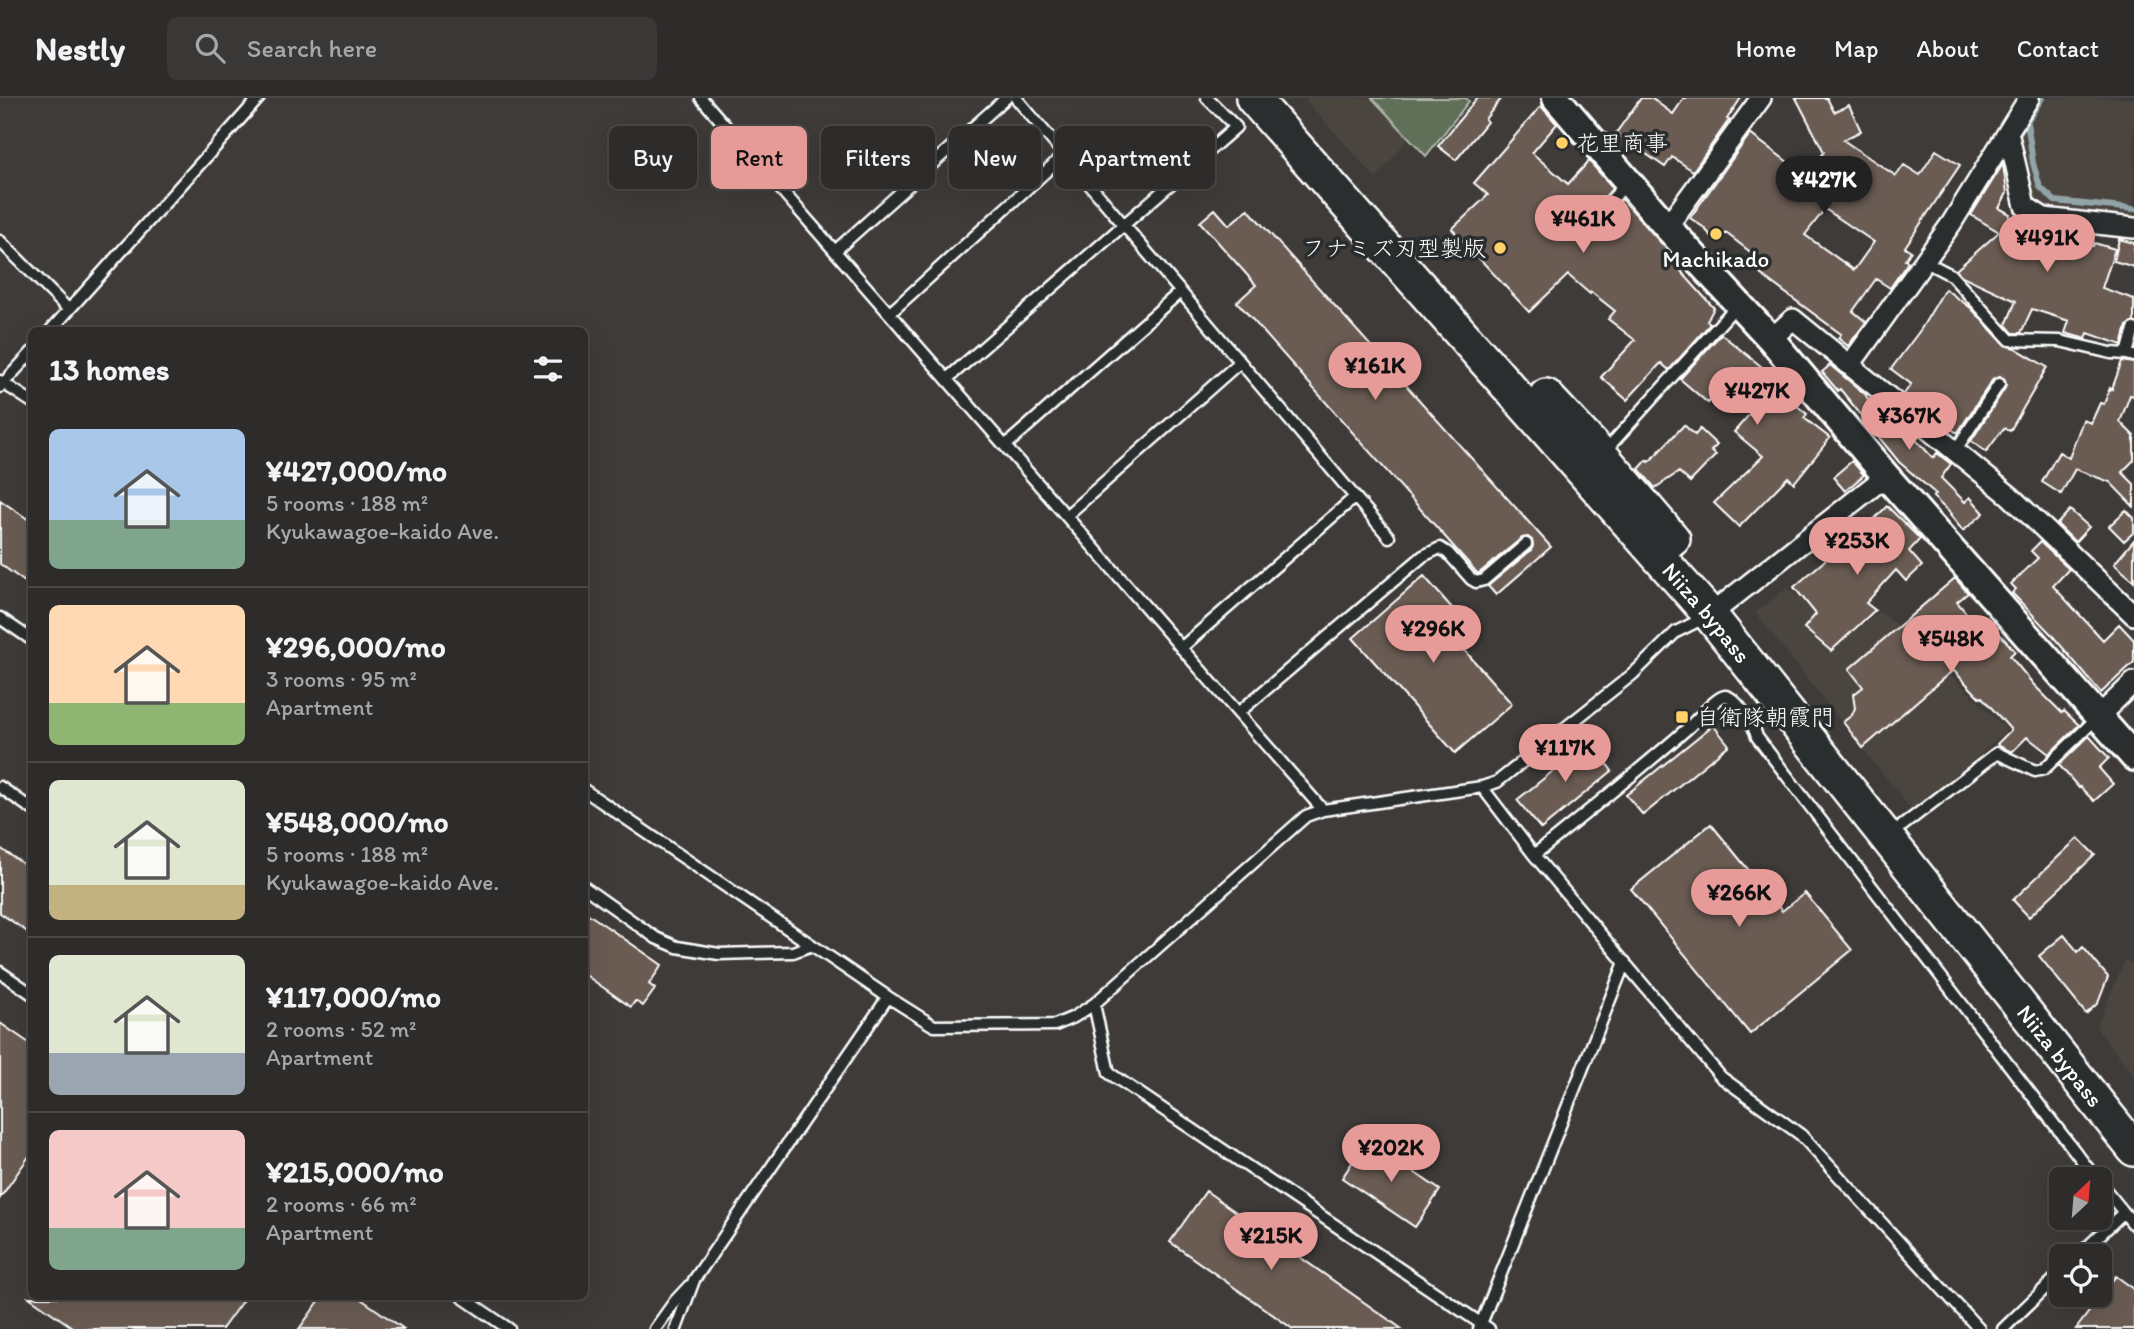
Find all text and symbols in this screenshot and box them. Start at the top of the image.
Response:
search box [167,17,657,80]
text: Nestly [35,29,125,68]
icon: search [191,29,229,67]
text: Search here [247,32,377,64]
text: Home [1736,34,1796,63]
text: Map [1834,34,1878,63]
text: About [1916,34,1979,63]
text: Contact [2017,34,2099,63]
chip: Buy [609,126,697,189]
chip: Rent [711,126,807,189]
chip: Filters [821,126,935,189]
chip: New [949,126,1041,189]
chip: Apartment [1055,126,1215,189]
place label: 花里商事 [1576,129,1668,157]
marker: 花里商事 [1554,135,1570,151]
pin: ¥427K [1775,156,1873,216]
text: ¥427K [1792,165,1856,193]
pin: ¥461K [1534,195,1632,255]
text: ¥461K [1551,204,1615,232]
pin: ¥491K [1998,214,2096,274]
text: ¥491K [2015,223,2079,251]
marker: Machikado [1708,226,1724,242]
place label: フナミズ刃型製版 [1302,234,1486,262]
marker: フナミズ刃型製版 [1492,240,1508,256]
place label: Machikado [1663,245,1769,273]
pin: ¥161K [1326,342,1424,402]
icon: filters [529,350,567,388]
text: 13 homes [49,351,169,388]
text: ¥161K [1344,351,1406,379]
pin: ¥427K [1708,368,1806,427]
text: ¥427K [1725,376,1789,404]
pin: ¥367K [1860,392,1958,452]
text: ¥367K [1877,401,1941,429]
text: ¥427,000/mo [266,452,447,489]
icon: home [105,457,189,541]
text: 5 rooms · 188 m² [266,489,428,517]
text: Kyukawagoe-kaido Ave. [266,517,499,545]
pin: ¥253K [1808,518,1906,577]
text: ¥253K [1825,526,1889,554]
street label: Niiza bypass [1656,557,1757,669]
pin: ¥296K [1384,606,1482,665]
text: ¥296K [1401,614,1465,642]
pin: ¥548K [1902,616,2000,675]
text: ¥548K [1918,624,1984,652]
text: ¥296,000/mo [266,628,446,665]
icon: home [105,633,189,717]
text: 3 rooms · 95 m² [266,665,417,693]
text: Apartment [266,693,373,721]
place label: 自衛隊朝霞門 [1696,703,1834,731]
marker: 自衛隊朝霞門 [1674,709,1690,725]
pin: ¥117K [1516,724,1614,784]
text: ¥117K [1535,733,1595,761]
text: ¥548,000/mo [266,803,449,840]
icon: home [105,808,189,892]
text: 5 rooms · 188 m² [266,840,428,868]
text: Kyukawagoe-kaido Ave. [266,868,499,896]
pin: ¥266K [1690,870,1788,929]
text: ¥266K [1707,878,1771,906]
text: ¥117,000/mo [266,978,441,1015]
icon: home [105,983,189,1067]
street label: Niiza bypass [2011,999,2109,1113]
text: 2 rooms · 52 m² [266,1015,416,1043]
text: Apartment [266,1043,373,1071]
pin: ¥202K [1342,1124,1440,1184]
text: ¥202K [1358,1133,1424,1161]
text: ¥215,000/mo [266,1153,444,1190]
icon: home [105,1158,189,1242]
north arrow [2049,1167,2112,1230]
map controls [2049,1167,2112,1307]
text: 2 rooms · 66 m² [266,1190,417,1218]
pin: ¥215K [1222,1212,1320,1272]
text: Apartment [266,1218,373,1246]
text: ¥215K [1240,1221,1302,1249]
button: locate [2049,1244,2112,1307]

